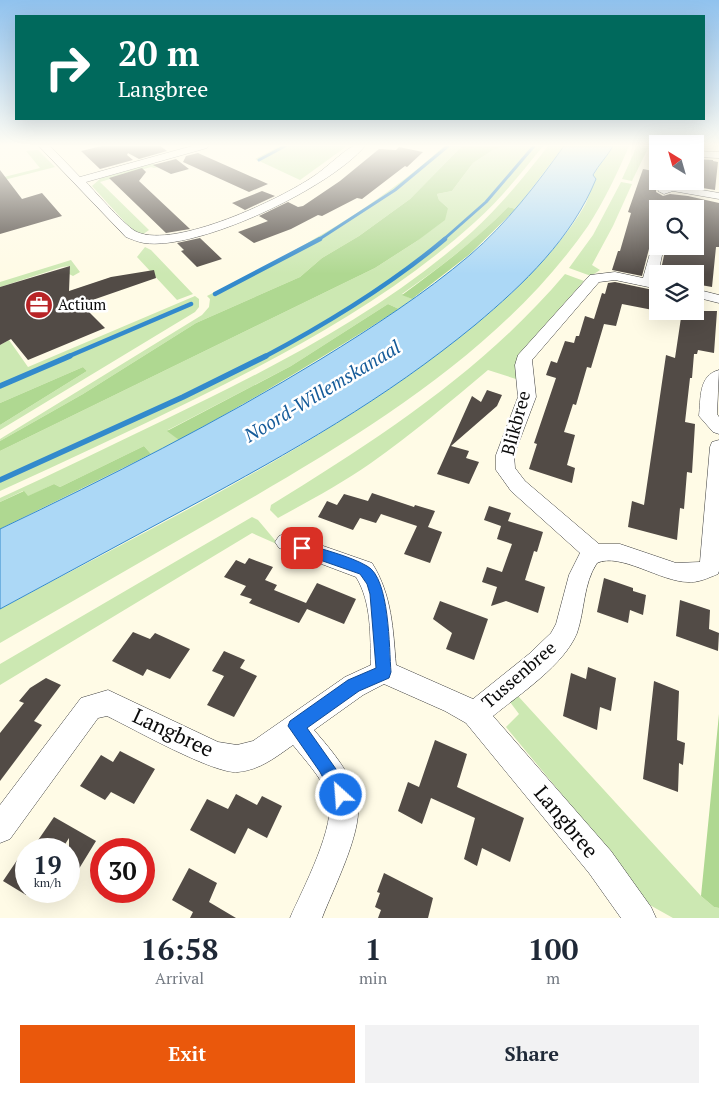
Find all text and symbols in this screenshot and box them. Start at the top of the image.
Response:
text: 20 m [118,30,199,76]
icon: right [35,35,100,100]
text: Langbree [118,74,208,103]
north arrow [649,135,704,190]
map controls [649,135,704,320]
button: search [649,200,704,255]
button: layers [649,265,704,320]
office icon: Actium [24,290,54,320]
place label: Actium [58,294,106,314]
water label: Noord-Willemskanaal [238,334,405,448]
street label: Blikbree [495,388,535,458]
pin [281,527,323,569]
icon: arrive [288,534,316,562]
street label: Tussenbree [476,635,561,713]
street label: Langbree [128,701,218,763]
position arrow [314,768,366,820]
street label: Langbree [528,779,605,863]
speed limit sign: 30 [90,838,155,903]
text: 19 [33,848,62,881]
text: km/h [34,875,61,890]
text: 16:58 [140,929,219,969]
text: 1 [365,929,382,969]
text: 100 [528,929,579,969]
text: Arrival [155,967,204,989]
text: min [359,967,387,989]
text: m [546,967,560,989]
button: Exit [20,1025,355,1083]
button: Share [365,1025,699,1083]

